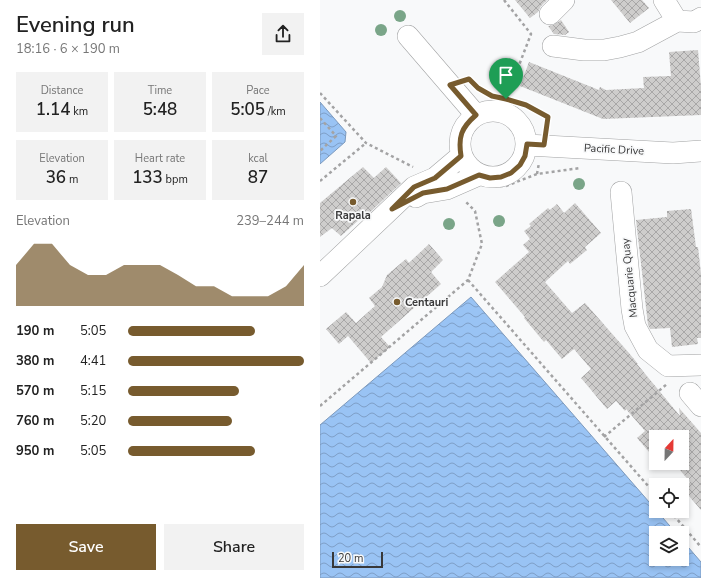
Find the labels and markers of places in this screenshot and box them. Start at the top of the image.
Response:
pin [489,58,523,99]
marker: Rapala [348,197,358,207]
place label: Rapala [335,208,371,223]
place label: Centauri [405,295,448,310]
marker: Centauri [392,297,402,307]

